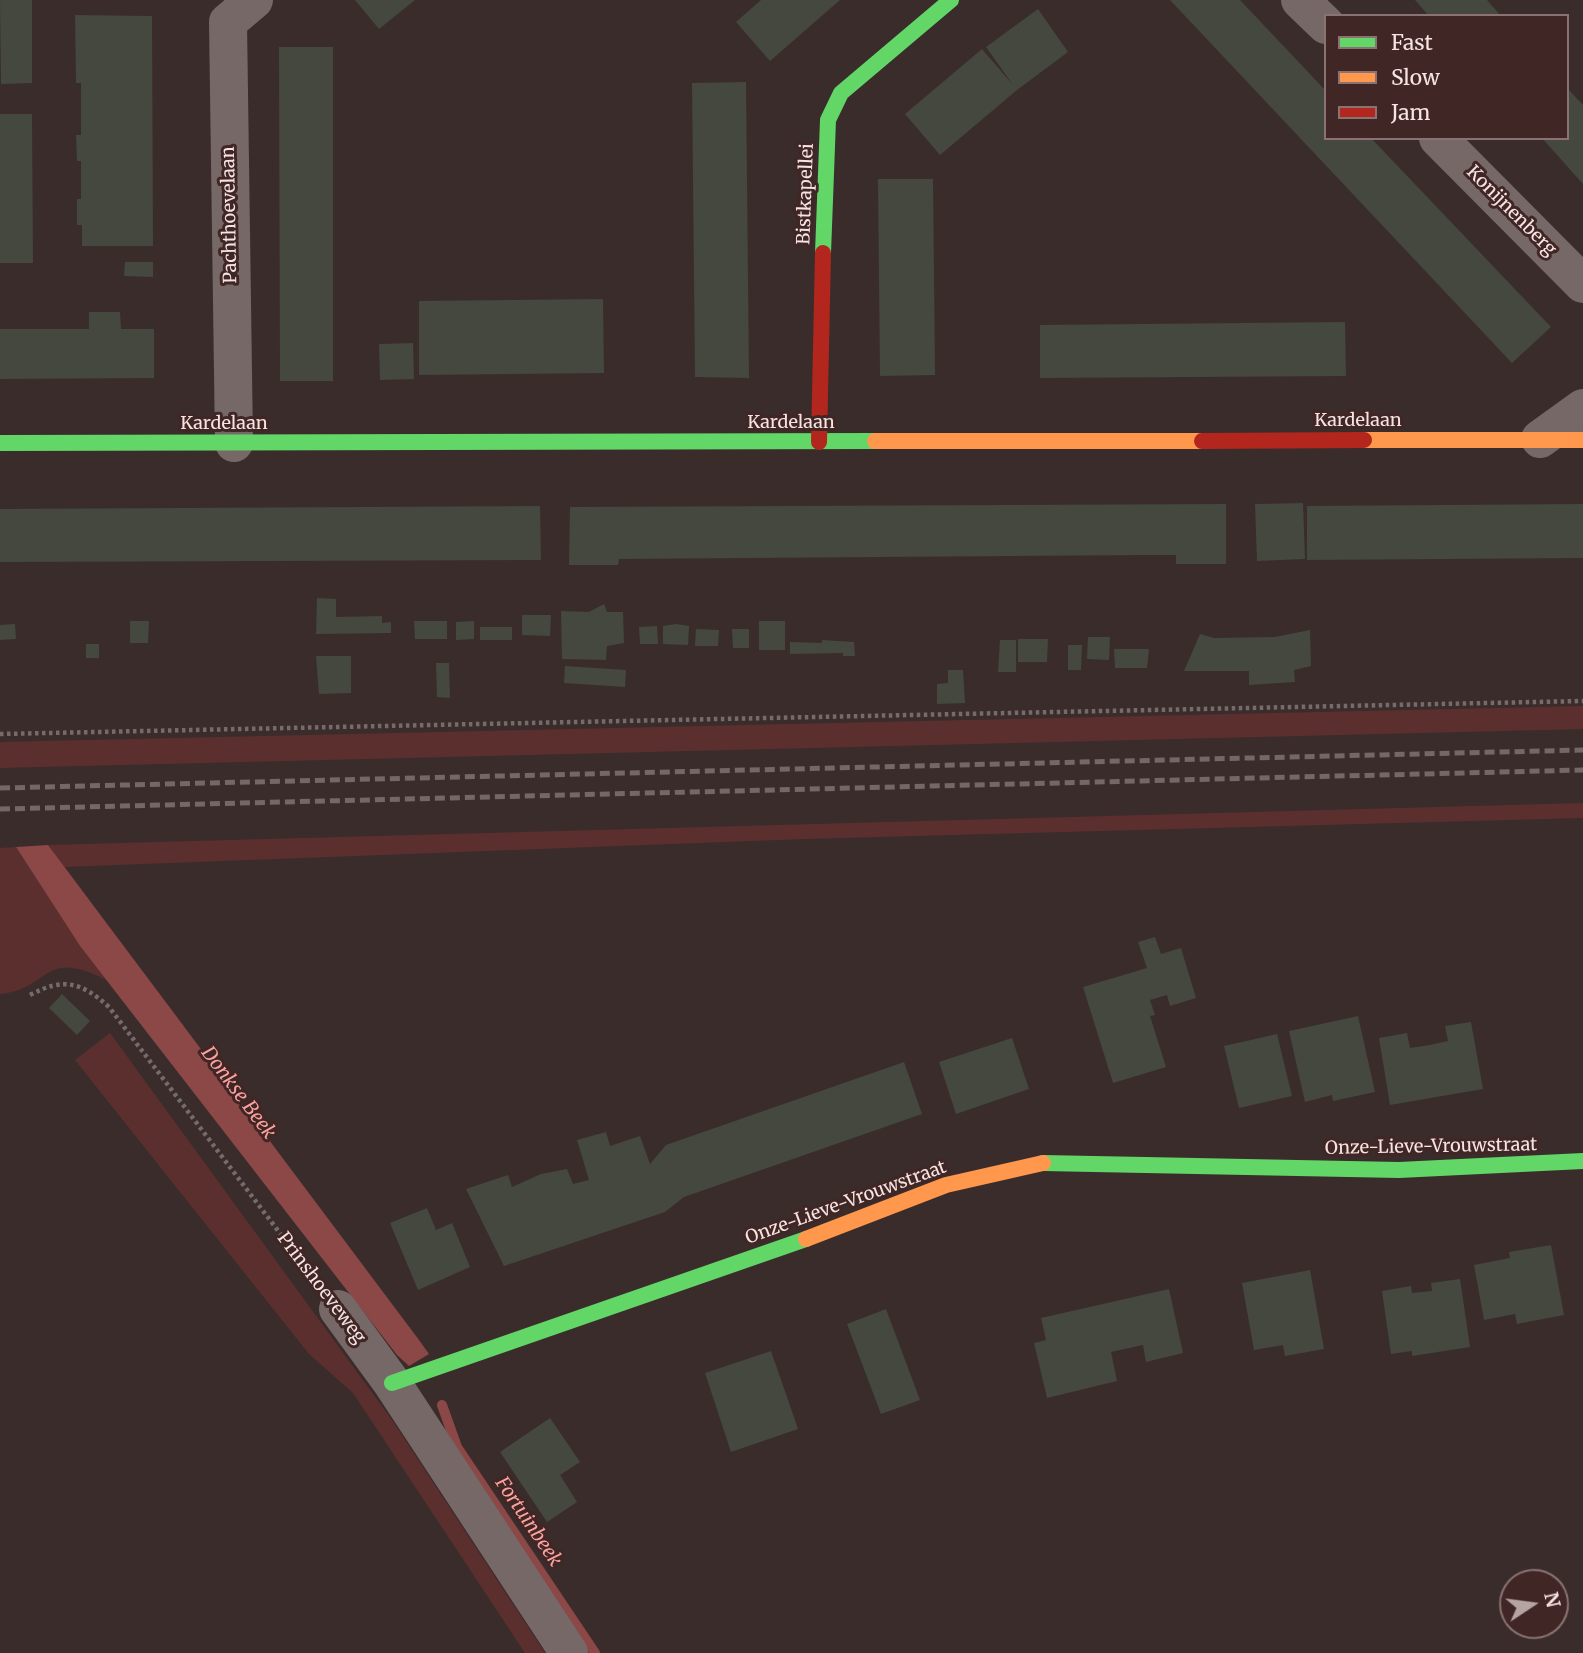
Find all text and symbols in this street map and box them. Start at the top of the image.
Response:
legend [1324,14,1569,140]
text: Fast [1391,29,1433,56]
text: Slow [1391,64,1440,91]
text: Jam [1391,99,1430,126]
street label: Bistkapellei [793,143,819,245]
street label: Pachthoevelaan [218,146,242,284]
street label: Konijnenberg [1462,162,1560,260]
street label: Kardelaan [1314,410,1402,432]
street label: Kardelaan [747,412,835,434]
street label: Kardelaan [180,413,268,435]
water label: Donkse Beek [196,1042,280,1144]
street label: Onze-Lieve-Vrouwstraat [1325,1134,1537,1160]
street label: Onze-Lieve-Vrouwstraat [743,1157,949,1249]
street label: Prinshoeveweg [272,1228,370,1348]
water label: Fortuinbeek [490,1473,566,1571]
north arrow [1499,1569,1569,1639]
text: N [1539,1590,1566,1610]

